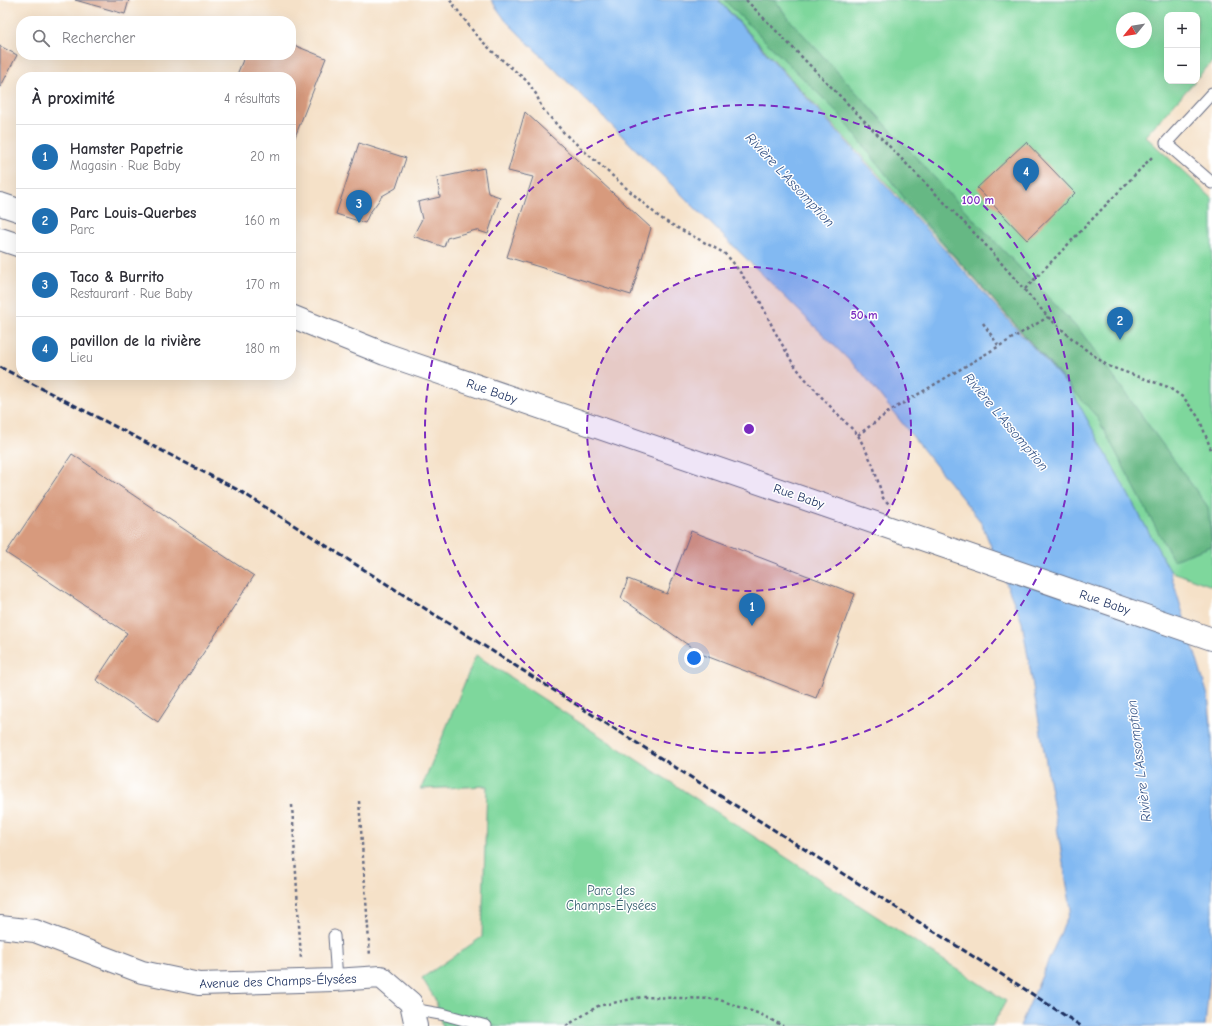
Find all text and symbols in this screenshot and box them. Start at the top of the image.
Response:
north arrow [1116,12,1152,48]
map controls [1164,12,1200,84]
button: + [1164,12,1200,48]
search box [16,16,296,60]
icon: search [30,27,52,49]
text: Rechercher [62,29,135,47]
button: − [1164,48,1200,84]
text: À proximité [32,89,115,108]
text: 4 résultats [224,91,280,106]
water label: Rivière L'Assomption [742,129,838,231]
text: Hamster Papetrie [70,140,183,158]
text: 1 [42,149,48,164]
text: 20 m [250,149,280,164]
text: Magasin · Rue Baby [70,158,180,173]
pin: 4 [1013,158,1039,191]
pin: 3 [346,190,372,223]
text: 100 m [962,193,994,207]
text: Parc Louis-Querbes [70,204,197,222]
text: 2 [42,213,48,228]
text: 160 m [245,213,280,228]
text: Parc [70,222,94,237]
text: Taco & Burrito [70,268,164,286]
text: 3 [42,277,48,292]
text: 170 m [246,277,280,292]
text: Restaurant · Rue Baby [70,286,192,301]
pin: 2 [1107,307,1133,340]
text: 50 m [850,308,878,322]
text: pavillon de la rivière [70,332,201,350]
text: 4 [42,341,48,356]
text: 180 m [245,341,280,356]
text: Lieu [70,350,93,365]
water label: Rivière L'Assomption [960,370,1052,475]
street label: Rue Baby [465,375,520,407]
centre of rings [742,422,756,436]
street label: Rue Baby [772,480,827,512]
street label: Rue Baby [1078,586,1133,618]
pin: 1 [739,593,765,626]
your location [684,648,704,668]
water label: Rivière L'Assomption [1123,699,1155,823]
park label: Parc des Champs-Élysées [566,883,656,913]
street label: Avenue des Champs-Élysées [199,970,357,991]

